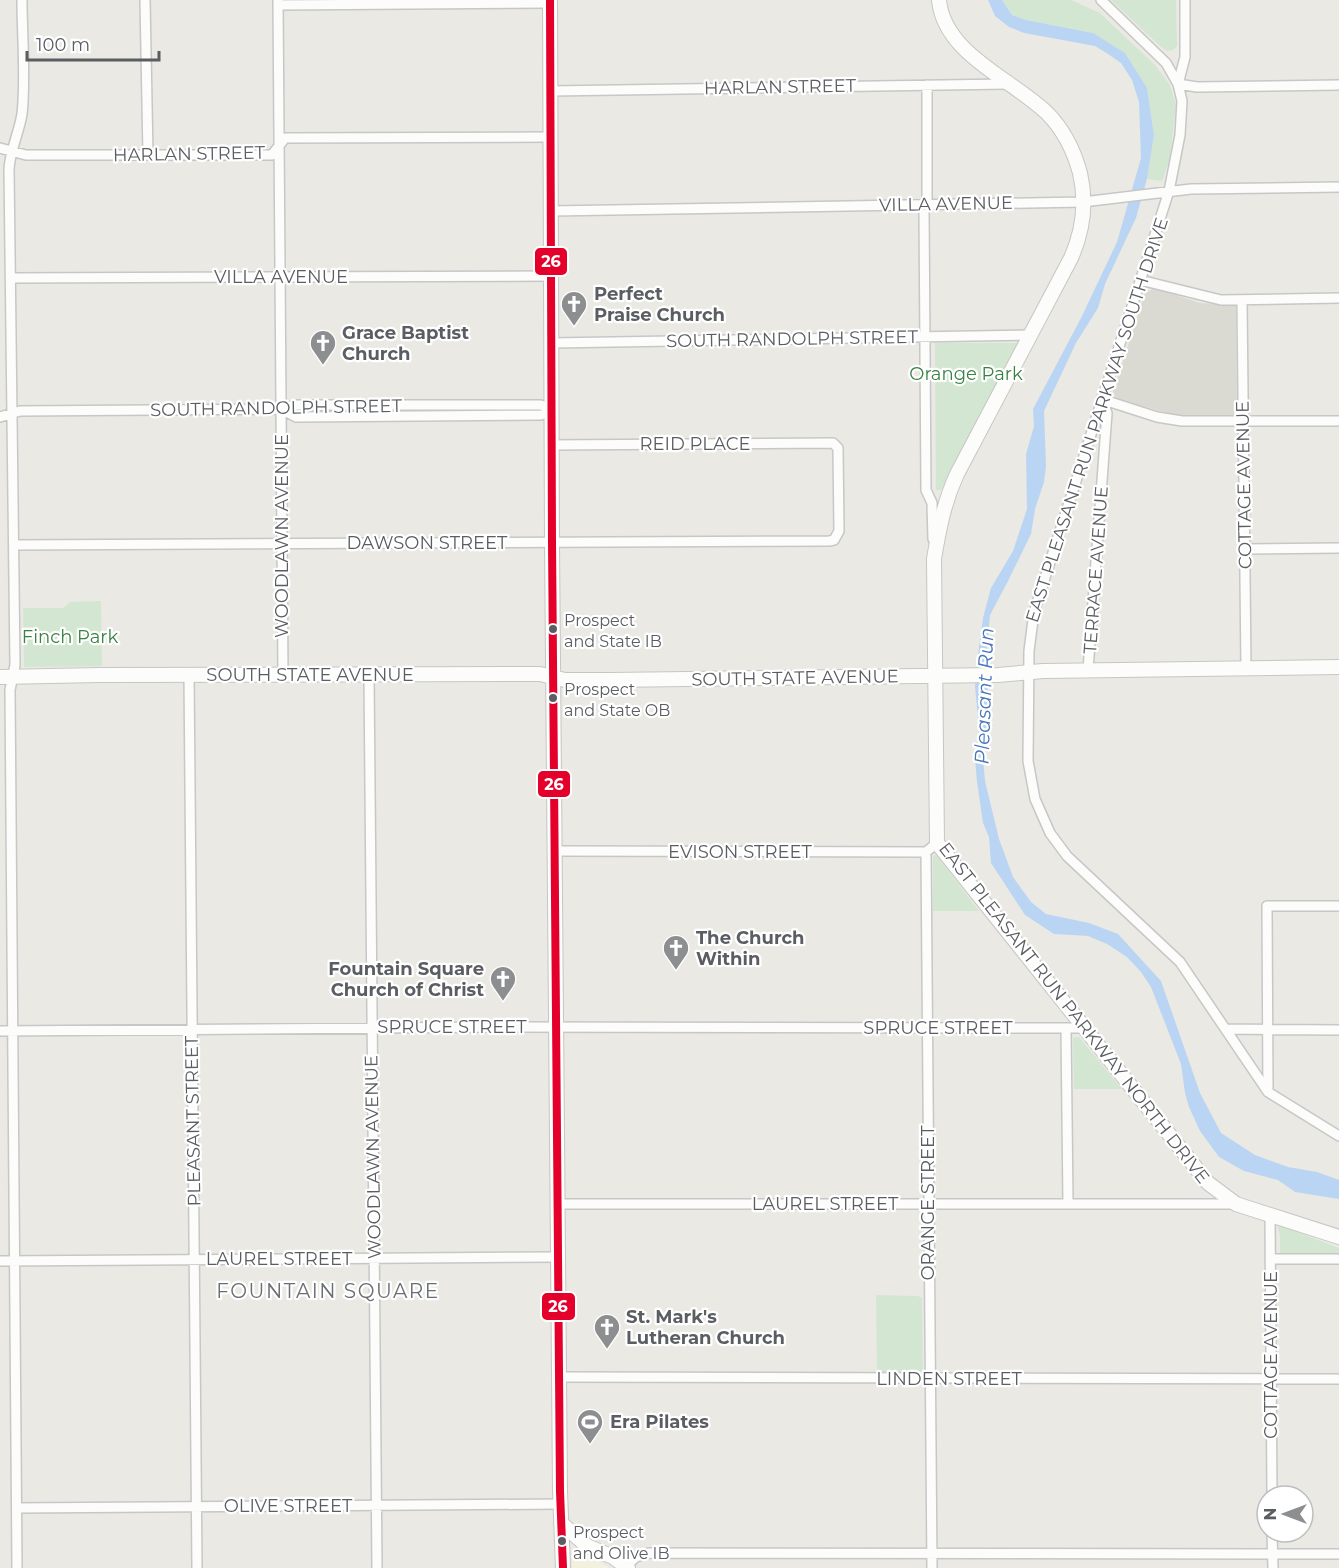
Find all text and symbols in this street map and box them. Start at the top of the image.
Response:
scale bar [27,24,159,62]
text: 100 m [36,34,90,56]
street label: HARLAN STREET [704,75,857,99]
street label: HARLAN STREET [113,142,266,166]
street label: VILLA AVENUE [879,192,1013,216]
street label: EAST PLEASANT RUN PARKWAY SOUTH DRIVE [1021,215,1173,625]
line badge: 26 [534,247,568,276]
text: 26 [541,252,561,271]
street label: VILLA AVENUE [214,266,348,288]
place label: Perfect Praise Church [594,283,725,326]
church icon: Perfect Praise Church [559,289,589,327]
place label: Grace Baptist Church [342,322,469,365]
street label: SOUTH RANDOLPH STREET [666,326,919,352]
church icon: Grace Baptist Church [308,328,338,366]
park label: Orange Park [909,363,1023,385]
street label: SOUTH RANDOLPH STREET [150,395,403,421]
street label: COTTAGE AVENUE [1232,401,1256,569]
street label: REID PLACE [640,433,750,455]
street label: WOODLAWN AVENUE [271,434,293,638]
street label: TERRACE AVENUE [1079,485,1113,655]
street label: DAWSON STREET [347,532,508,554]
place label: Prospect and State IB [564,611,662,651]
marker: Prospect and State IB [547,623,559,635]
park label: Finch Park [22,626,118,648]
water label: Pleasant Run [970,627,998,765]
street label: SOUTH STATE AVENUE [206,664,414,686]
street label: SOUTH STATE AVENUE [691,665,899,691]
place label: Prospect and State OB [564,680,670,720]
marker: Prospect and State OB [547,692,559,704]
line badge: 26 [537,770,571,798]
text: 26 [544,775,564,794]
street label: EAST PLEASANT RUN PARKWAY NORTH DRIVE [934,838,1214,1188]
street label: EVISON STREET [668,841,813,863]
place label: The Church Within [696,927,805,970]
church icon: The Church Within [661,933,691,971]
place label: Fountain Square Church of Christ [328,958,484,1001]
church icon: Fountain Square Church of Christ [488,964,518,1002]
street label: SPRUCE STREET [377,1016,527,1038]
street label: SPRUCE STREET [863,1017,1013,1039]
street label: PLEASANT STREET [181,1035,205,1206]
street label: WOODLAWN AVENUE [360,1055,386,1259]
street label: ORANGE STREET [917,1125,939,1280]
street label: LAUREL STREET [752,1193,899,1215]
street label: LAUREL STREET [206,1248,353,1270]
street label: COTTAGE AVENUE [1260,1271,1282,1439]
district label: FOUNTAIN SQUARE [216,1279,440,1303]
line badge: 26 [541,1292,576,1321]
text: 26 [548,1297,568,1316]
place label: St. Mark's Lutheran Church [626,1306,785,1349]
church icon: St. Mark's Lutheran Church [592,1312,622,1350]
street label: LINDEN STREET [876,1368,1022,1390]
sports icon: Era Pilates [575,1407,605,1445]
place label: Era Pilates [610,1411,709,1433]
north arrow [1255,1484,1315,1544]
street label: OLIVE STREET [224,1495,353,1517]
text: N [1261,1508,1280,1520]
place label: Prospect and Olive IB [573,1523,670,1563]
marker: Prospect and Olive IB [556,1535,568,1547]

